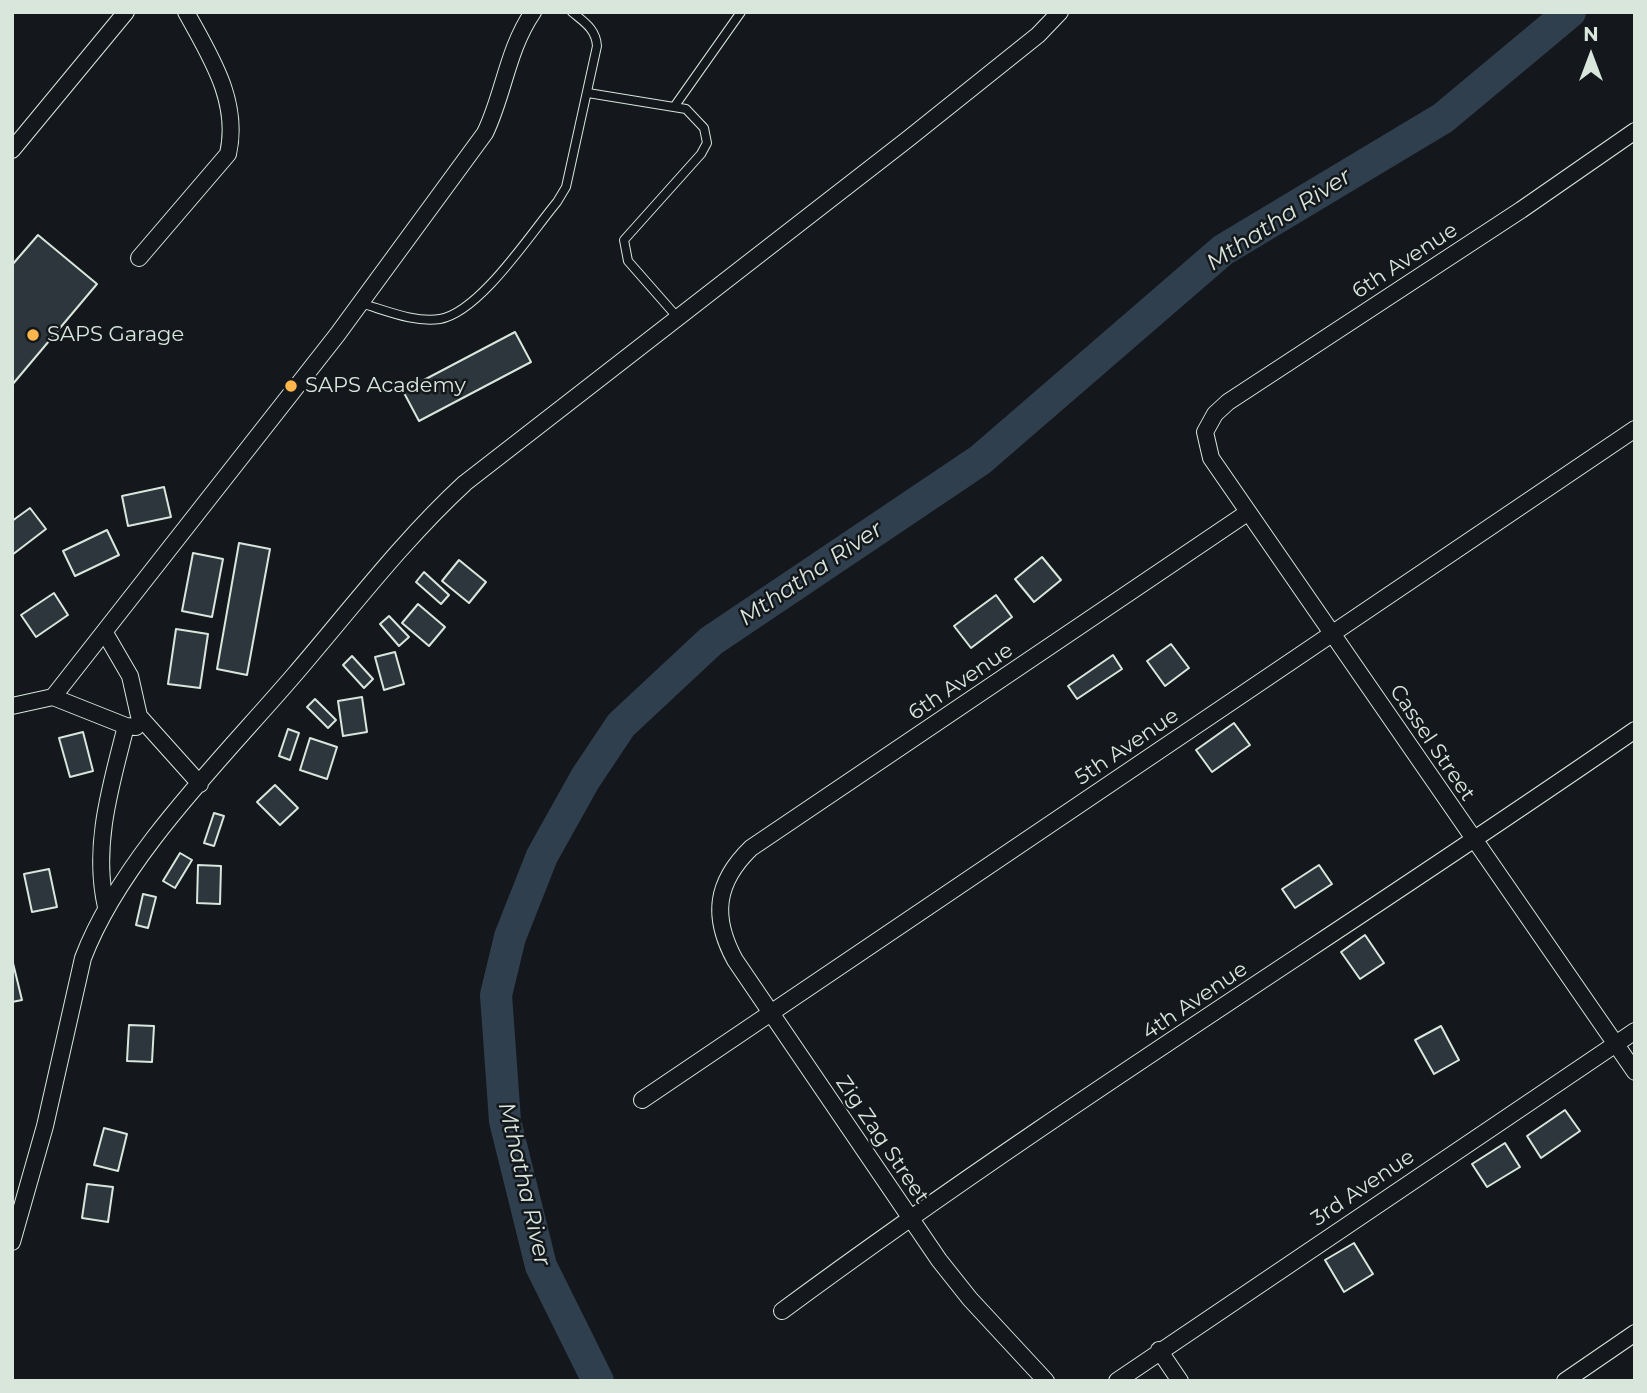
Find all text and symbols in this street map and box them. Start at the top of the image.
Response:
north arrow [1556,21,1626,91]
text: N [1583,23,1599,46]
water label: Mthatha River [1201,163,1357,277]
street label: 6th Avenue [1348,218,1462,304]
place label: SAPS Garage [47,322,184,348]
marker: SAPS Garage [25,327,41,343]
place label: SAPS Academy [305,373,466,399]
marker: SAPS Academy [283,378,299,394]
water label: Mthatha River [734,516,888,632]
street label: 6th Avenue [904,638,1018,726]
street label: Cassel Street [1384,680,1480,806]
street label: 5th Avenue [1070,703,1184,791]
street label: 4th Avenue [1138,957,1252,1045]
street label: Zig Zag Street [830,1071,934,1209]
water label: Mthatha River [492,1100,556,1268]
street label: 3rd Avenue [1307,1144,1419,1232]

